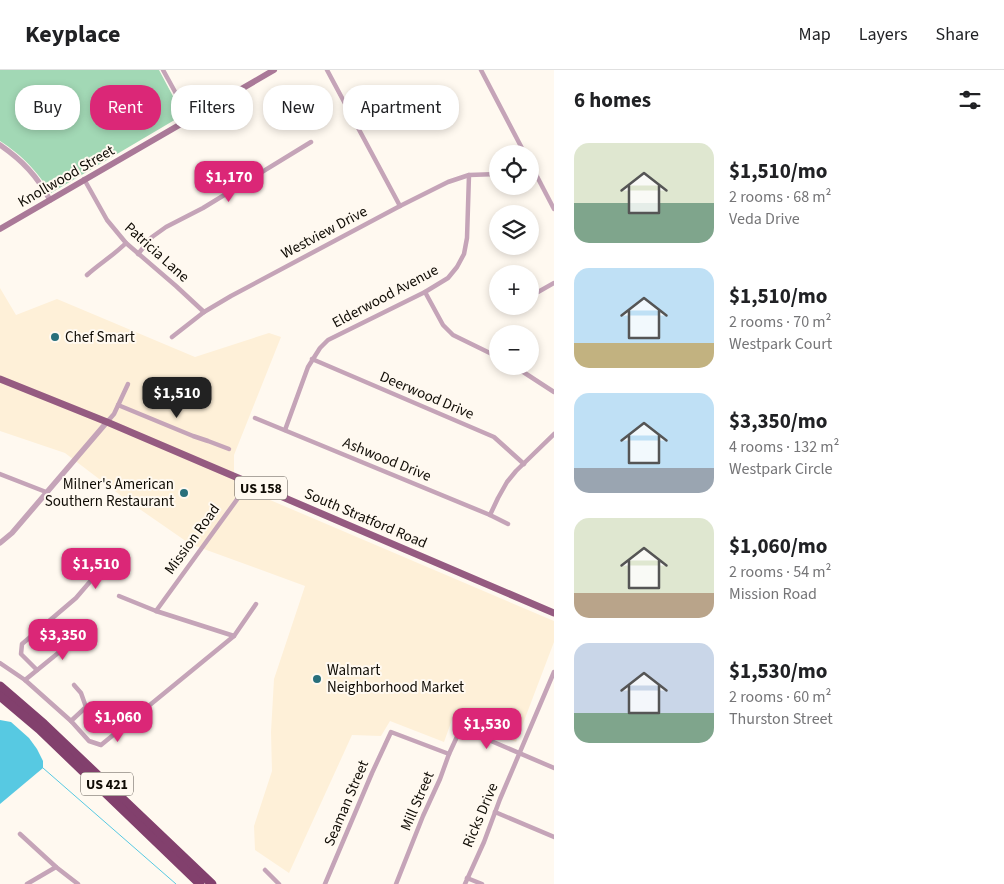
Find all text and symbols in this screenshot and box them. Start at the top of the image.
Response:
text: Keyplace [25,17,120,52]
text: Map [799,22,831,47]
text: Layers [859,22,908,47]
text: Share [936,22,979,47]
chip: Buy [15,85,80,130]
chip: Rent [90,85,161,130]
chip: Filters [171,85,253,130]
chip: New [263,85,333,130]
chip: Apartment [343,85,459,130]
text: 6 homes [574,85,651,115]
icon: filters [956,86,984,114]
street label: Knollwood Street [14,140,119,213]
map controls [489,145,539,375]
button: locate [489,145,539,195]
text: $1,510/mo [729,156,828,186]
pin: $1,170 [188,160,270,203]
icon: home [614,163,674,223]
text: $1,170 [205,166,253,188]
text: 2 rooms · 68 m² [729,186,831,208]
street label: Westview Drive [277,201,371,264]
button: layers [489,205,539,255]
text: Veda Drive [729,208,800,230]
street label: Patricia Lane [120,218,194,287]
street label: Elderwood Avenue [328,260,442,333]
button: + [489,265,539,315]
text: $1,510/mo [729,281,828,311]
icon: home [614,288,674,348]
text: 2 rooms · 70 m² [729,311,831,333]
button: − [489,325,539,375]
place label: Chef Smart [65,327,135,348]
marker: Chef Smart [49,331,61,343]
text: Westpark Court [729,333,832,355]
street label: Deerwood Drive [376,366,477,425]
pin: $1,510 [136,376,218,419]
text: $1,510 [153,382,201,404]
text: $3,350/mo [729,406,828,436]
icon: home [614,413,674,473]
street label: Ashwood Drive [339,432,434,487]
text: 4 rooms · 132 m² [729,436,839,458]
text: Westpark Circle [729,458,832,480]
place label: Milner's American Southern Restaurant [45,474,174,512]
road number: US 158 [235,476,287,499]
street label: South Stratford Road [301,483,430,554]
marker: Milner's American Southern Restaurant [178,487,190,499]
street label: Mission Road [160,500,225,579]
text: $1,060/mo [729,531,828,561]
icon: home [614,538,674,598]
pin: $1,510 [55,548,137,590]
text: $1,510 [72,553,120,575]
text: 2 rooms · 54 m² [729,561,831,583]
text: Mission Road [729,583,817,605]
pin: $3,350 [22,618,104,661]
text: $3,350 [39,624,87,646]
text: $1,530/mo [729,656,828,686]
place label: Walmart Neighborhood Market [327,660,464,698]
icon: home [614,663,674,723]
marker: Walmart Neighborhood Market [311,673,323,685]
text: 2 rooms · 60 m² [729,686,831,708]
pin: $1,060 [77,700,159,743]
text: $1,060 [94,706,142,728]
pin: $1,530 [446,708,528,750]
text: Thurston Street [729,708,833,730]
text: $1,530 [463,713,511,735]
street label: Seaman Street [319,757,374,849]
street label: Mill Street [396,768,439,834]
road number: US 421 [81,772,133,796]
street label: Ricks Drive [457,780,503,851]

